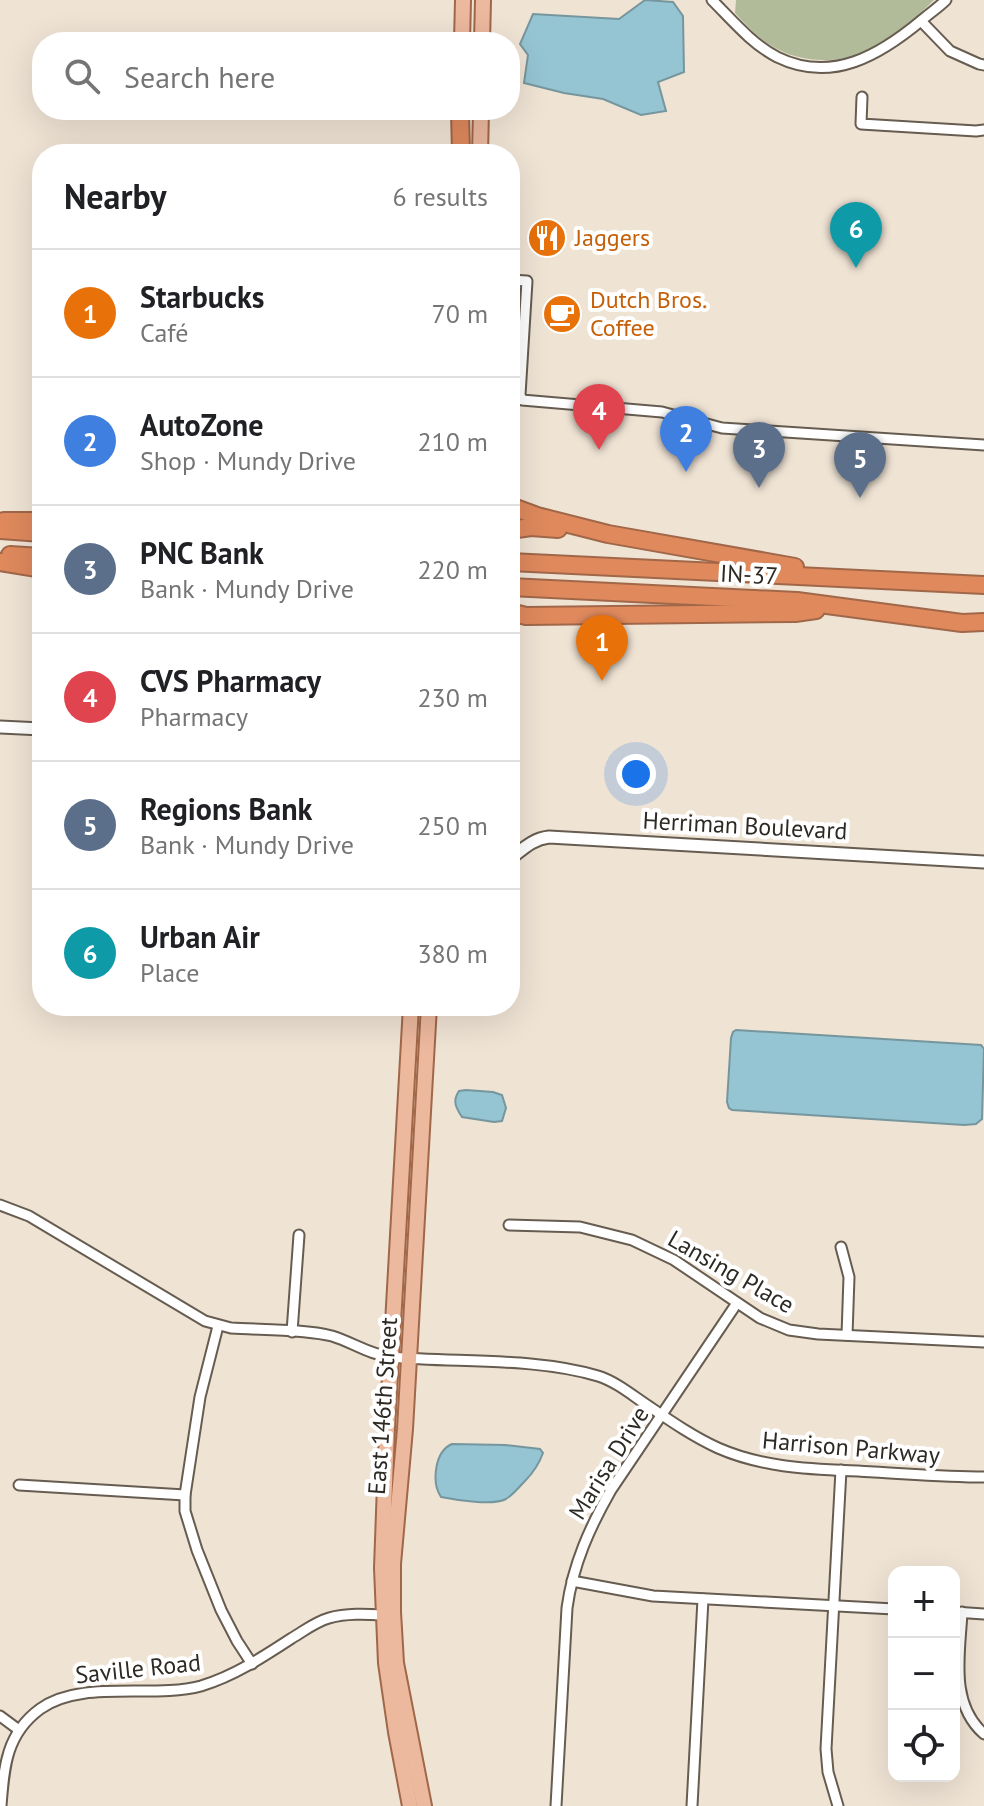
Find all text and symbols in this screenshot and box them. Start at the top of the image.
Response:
search box [32,32,520,120]
icon: search [60,54,104,98]
text: Search here [124,57,275,96]
text: Nearby [64,174,166,218]
text: 6 results [393,180,488,213]
pin: 6 [830,202,882,268]
restaurant icon: Jaggers [526,217,568,259]
place label: Jaggers [574,222,650,253]
text: Starbucks [140,277,264,316]
place label: Dutch Bros. Coffee [590,284,707,343]
cafe icon: Dutch Bros. Coffee [541,293,583,335]
text: 1 [83,297,97,330]
text: 70 m [432,297,488,330]
text: Café [140,316,189,349]
pin: 4 [573,384,625,450]
text: AutoZone [140,405,263,444]
pin: 2 [660,406,712,472]
pin: 3 [733,422,785,488]
text: 2 [83,425,97,458]
text: 210 m [417,425,488,458]
pin: 5 [834,432,886,498]
text: Shop · Mundy Drive [140,444,356,477]
text: PNC Bank [140,533,264,572]
text: 3 [83,553,97,586]
text: 220 m [417,553,488,586]
street label: IN-37 [719,558,779,591]
text: Bank · Mundy Drive [140,572,354,605]
pin: 1 [576,615,628,681]
text: CVS Pharmacy [140,661,321,700]
text: 4 [83,681,97,714]
text: 230 m [417,681,488,714]
text: Pharmacy [140,700,248,733]
your location [616,754,656,794]
text: Regions Bank [140,789,312,828]
street label: Herriman Boulevard [642,805,848,846]
text: 5 [83,809,97,842]
text: 250 m [417,809,488,842]
text: Bank · Mundy Drive [140,828,354,861]
text: Urban Air [140,917,260,956]
text: 6 [83,937,97,970]
text: 380 m [417,937,488,970]
text: Place [140,956,199,989]
street label: Lansing Place [663,1223,800,1320]
street label: East 146th Street [361,1316,404,1496]
street label: Marisa Drive [562,1400,656,1525]
street label: Harrison Parkway [761,1424,941,1471]
map controls [888,1566,960,1782]
button: + [888,1566,960,1638]
button: − [888,1638,960,1710]
street label: Saville Road [74,1646,202,1691]
button: locate [888,1710,960,1782]

